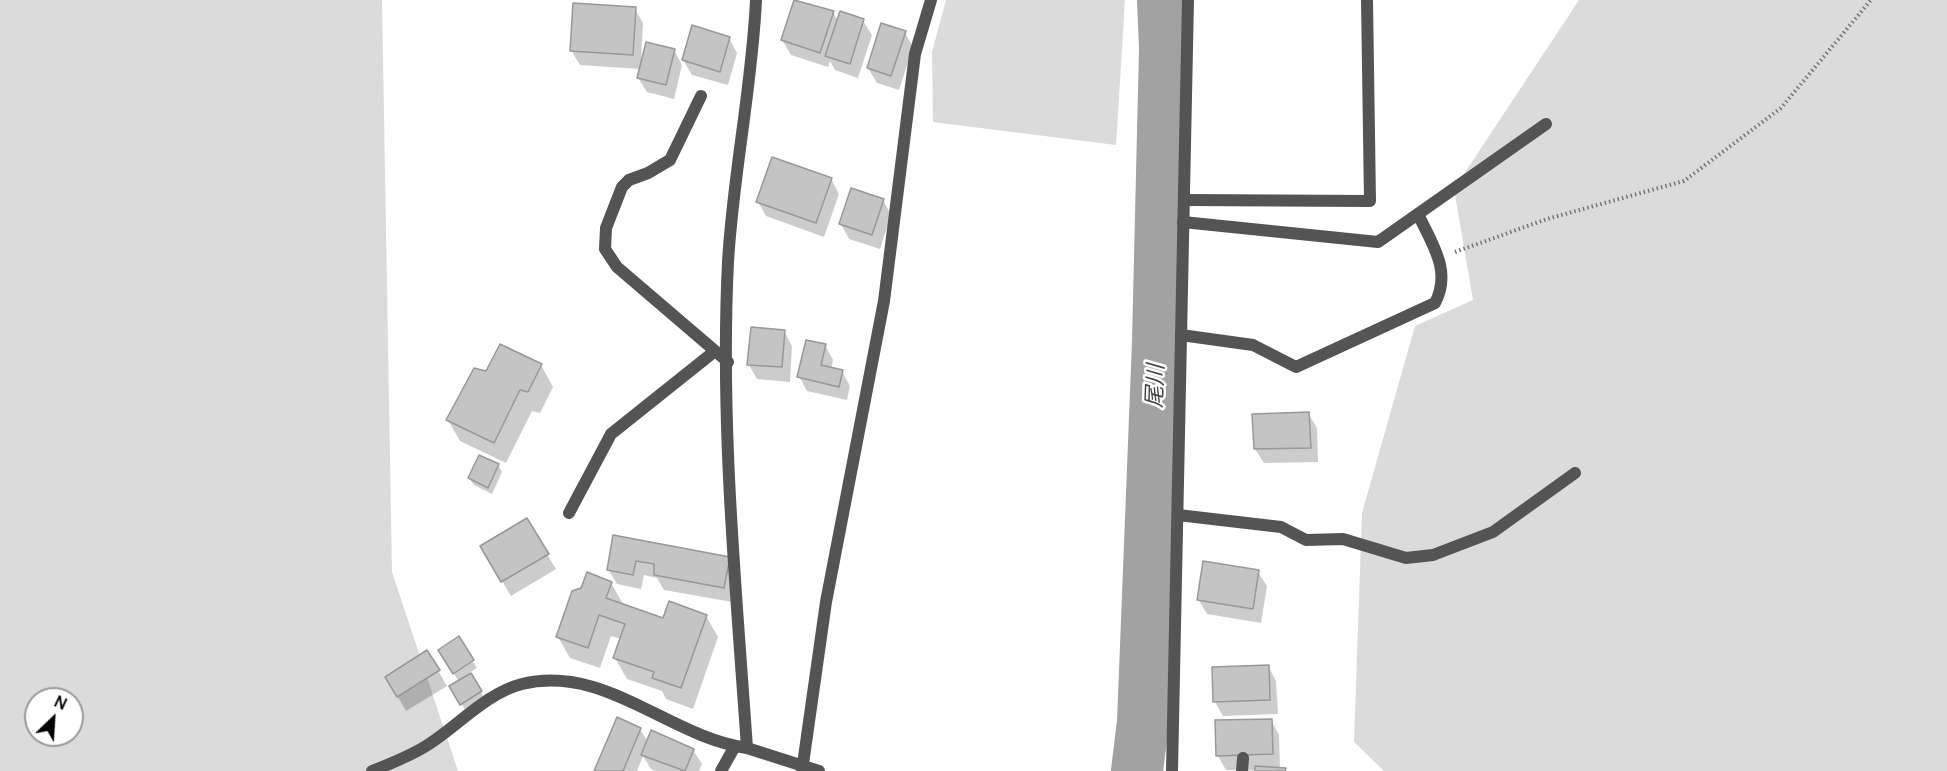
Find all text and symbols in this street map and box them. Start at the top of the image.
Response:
water label: 尾川 [1142,364,1170,408]
north arrow [24,687,84,747]
text: N [51,690,71,715]

